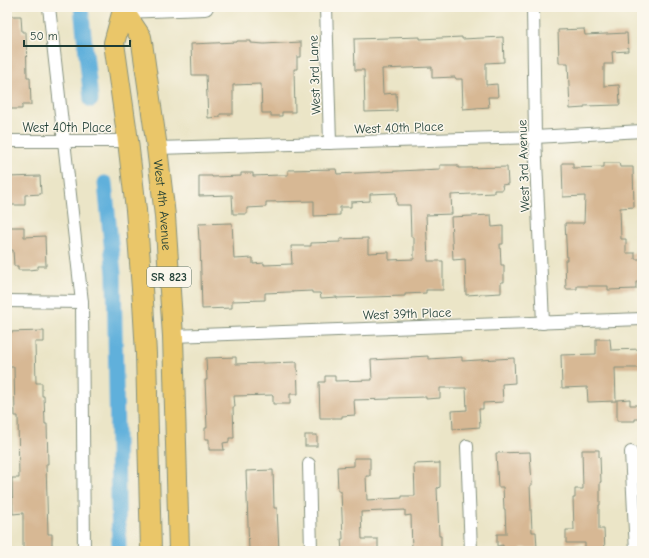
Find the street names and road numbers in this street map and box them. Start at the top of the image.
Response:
street label: West 3rd Lane [306,34,323,115]
street label: West 40th Place [354,118,444,137]
street label: West 3rd Avenue [514,119,533,212]
street label: West 40th Place [22,120,112,135]
street label: West 4th Avenue [150,159,174,252]
road number: SR 823 [147,267,191,287]
street label: West 39th Place [363,304,452,323]

